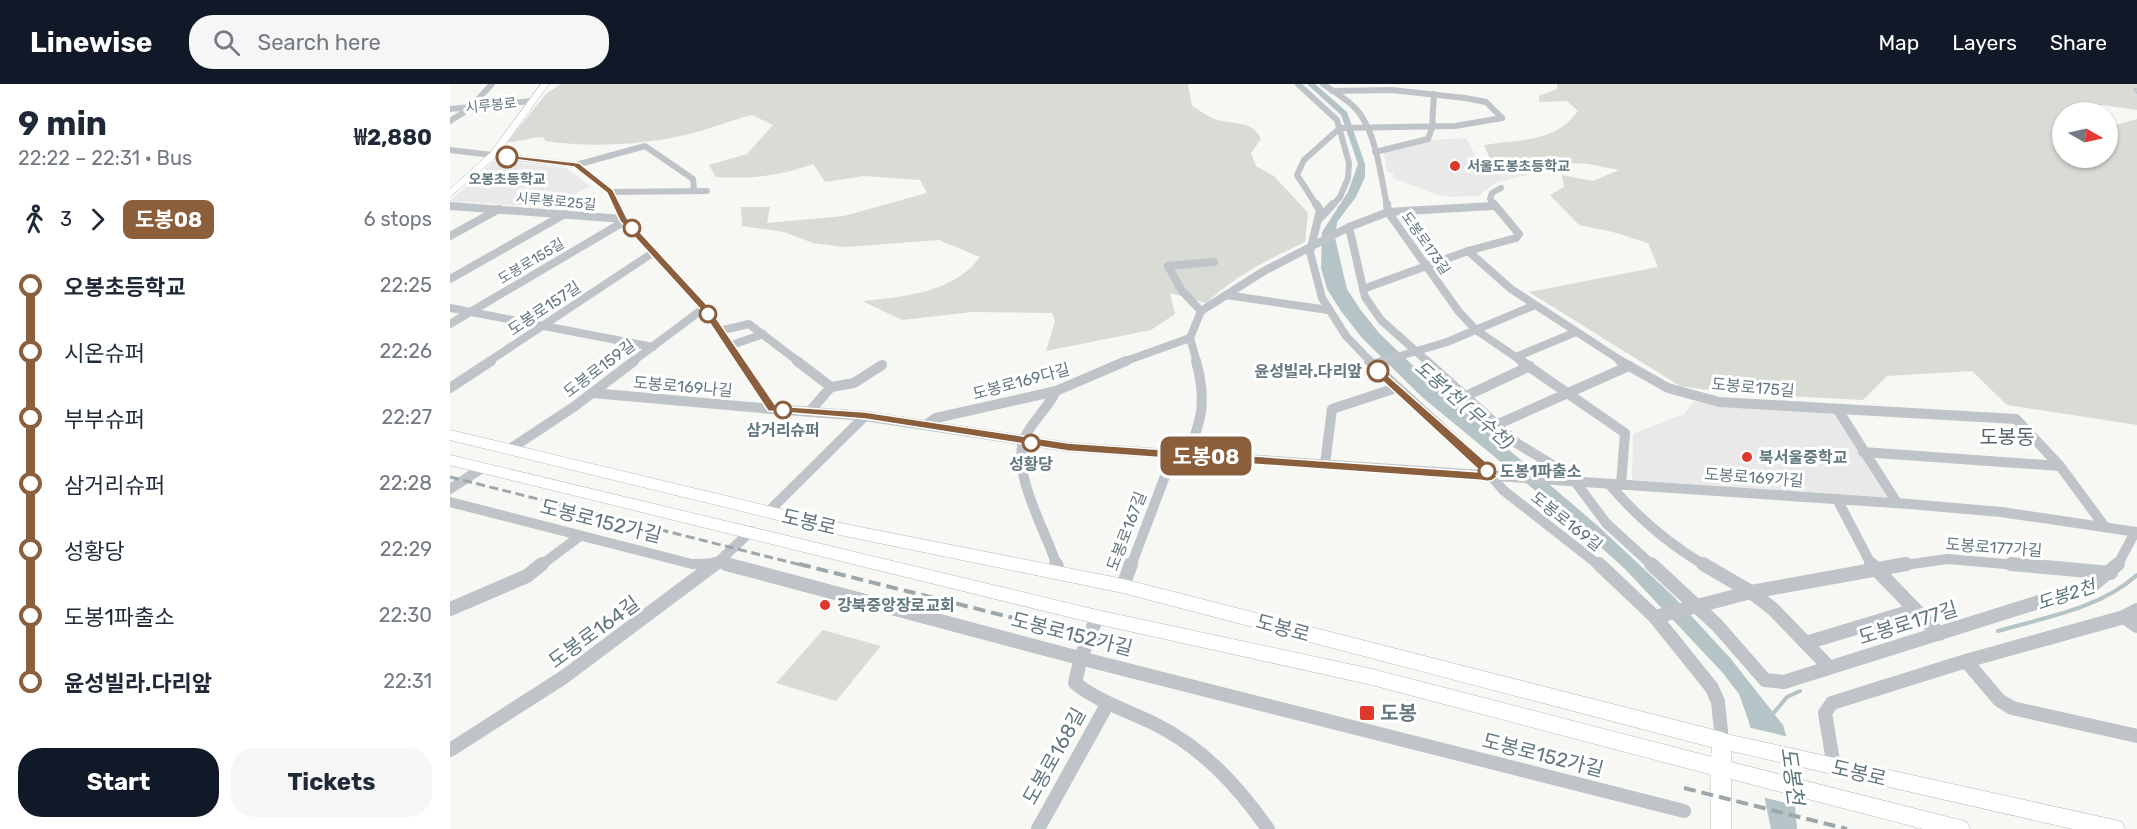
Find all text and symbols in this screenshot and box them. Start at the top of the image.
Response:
search box [189,15,609,69]
text: Linewise [30,26,153,59]
icon: search [210,26,243,59]
text: Search here [258,29,381,56]
text: Map [1878,30,1919,55]
text: Layers [1952,30,2017,55]
text: Share [2050,30,2107,55]
street label: 시루봉로 [465,94,518,117]
north arrow [2052,102,2118,168]
map controls [2052,102,2118,168]
text: 9 min [18,104,107,143]
text: ₩2,880 [354,124,432,151]
text: 22:22 – 22:31 · Bus [18,146,192,170]
marker: 오봉초등학교 [496,146,518,168]
place label: 서울도봉초등학교 [1467,158,1570,175]
marker: 서울도봉초등학교 [1448,159,1462,173]
place label: 오봉초등학교 [468,171,546,188]
street label: 시루봉로25길 [515,190,597,213]
icon: walk [18,203,51,236]
icon: forward [81,203,114,236]
text: 3 [60,207,72,231]
text: 도봉08 [135,207,202,232]
text: 6 stops [363,207,432,231]
street label: 도봉로173길 [1398,208,1454,278]
unlabelled marker [623,219,641,237]
street label: 도봉로155길 [495,235,567,288]
text: 22:25 [380,273,432,297]
text: 오봉초등학교 [64,274,185,301]
street label: 도봉로157길 [504,277,584,340]
unlabelled marker [699,305,717,323]
street label: 도봉로159길 [560,335,639,401]
text: 22:26 [380,339,432,363]
text: 시온슈퍼 [64,340,145,367]
water label: 도봉1천 (무수천) [1410,356,1518,454]
street label: 도봉로169다길 [971,359,1072,404]
marker: 윤성빌라.다리앞 [1367,360,1389,382]
place label: 윤성빌라.다리앞 [1254,362,1362,381]
street label: 도봉로169나길 [633,373,733,400]
street label: 도봉로175길 [1711,374,1795,401]
marker: 삼거리슈퍼 [774,401,792,419]
text: 22:27 [381,405,432,429]
text: 부부슈퍼 [64,406,145,433]
place label: 삼거리슈퍼 [746,421,820,440]
district label: 도봉동 [1979,425,2035,449]
marker: 성황당 [1022,434,1040,452]
line badge: 도봉08 [1164,436,1248,476]
text: 도봉08 [1172,444,1240,469]
place label: 북서울중학교 [1759,448,1848,467]
marker: 북서울중학교 [1740,450,1754,464]
place label: 성황당 [1009,455,1053,474]
marker: 도봉1파출소 [1478,462,1496,480]
place label: 도봉1파출소 [1500,462,1582,481]
street label: 도봉로169가길 [1704,465,1804,490]
text: 22:28 [379,471,432,495]
text: 삼거리슈퍼 [64,472,165,499]
street label: 도봉로169길 [1527,488,1606,555]
street label: 도봉로167길 [1103,489,1150,573]
street label: 도봉로152가길 [538,494,664,548]
street label: 도봉로 [779,504,839,540]
street label: 도봉로177가길 [1945,535,2043,560]
text: 22:29 [380,537,432,561]
text: 성황당 [64,538,125,565]
water label: 도봉2천 [2034,574,2100,615]
street label: 도봉로164길 [544,591,644,673]
place label: 강북중앙장로교회 [837,596,955,615]
street label: 도봉로177길 [1855,597,1961,649]
marker: 강북중앙장로교회 [818,598,832,612]
text: 22:30 [379,603,432,627]
text: 도봉1파출소 [64,604,175,631]
street label: 도봉로152가길 [1009,607,1135,661]
street label: 도봉로 [1253,609,1313,647]
text: 22:31 [383,669,432,693]
text: 윤성빌라.다리앞 [64,670,212,697]
place label: 도봉 [1380,701,1417,725]
street label: 도봉로168길 [1018,703,1090,809]
marker: 도봉 [1358,704,1376,722]
street label: 도봉로152가길 [1480,728,1606,782]
water label: 도봉천 [1776,745,1809,809]
button: Start [18,748,219,817]
button: Tickets [231,748,432,817]
street label: 도봉로 [1829,755,1889,791]

